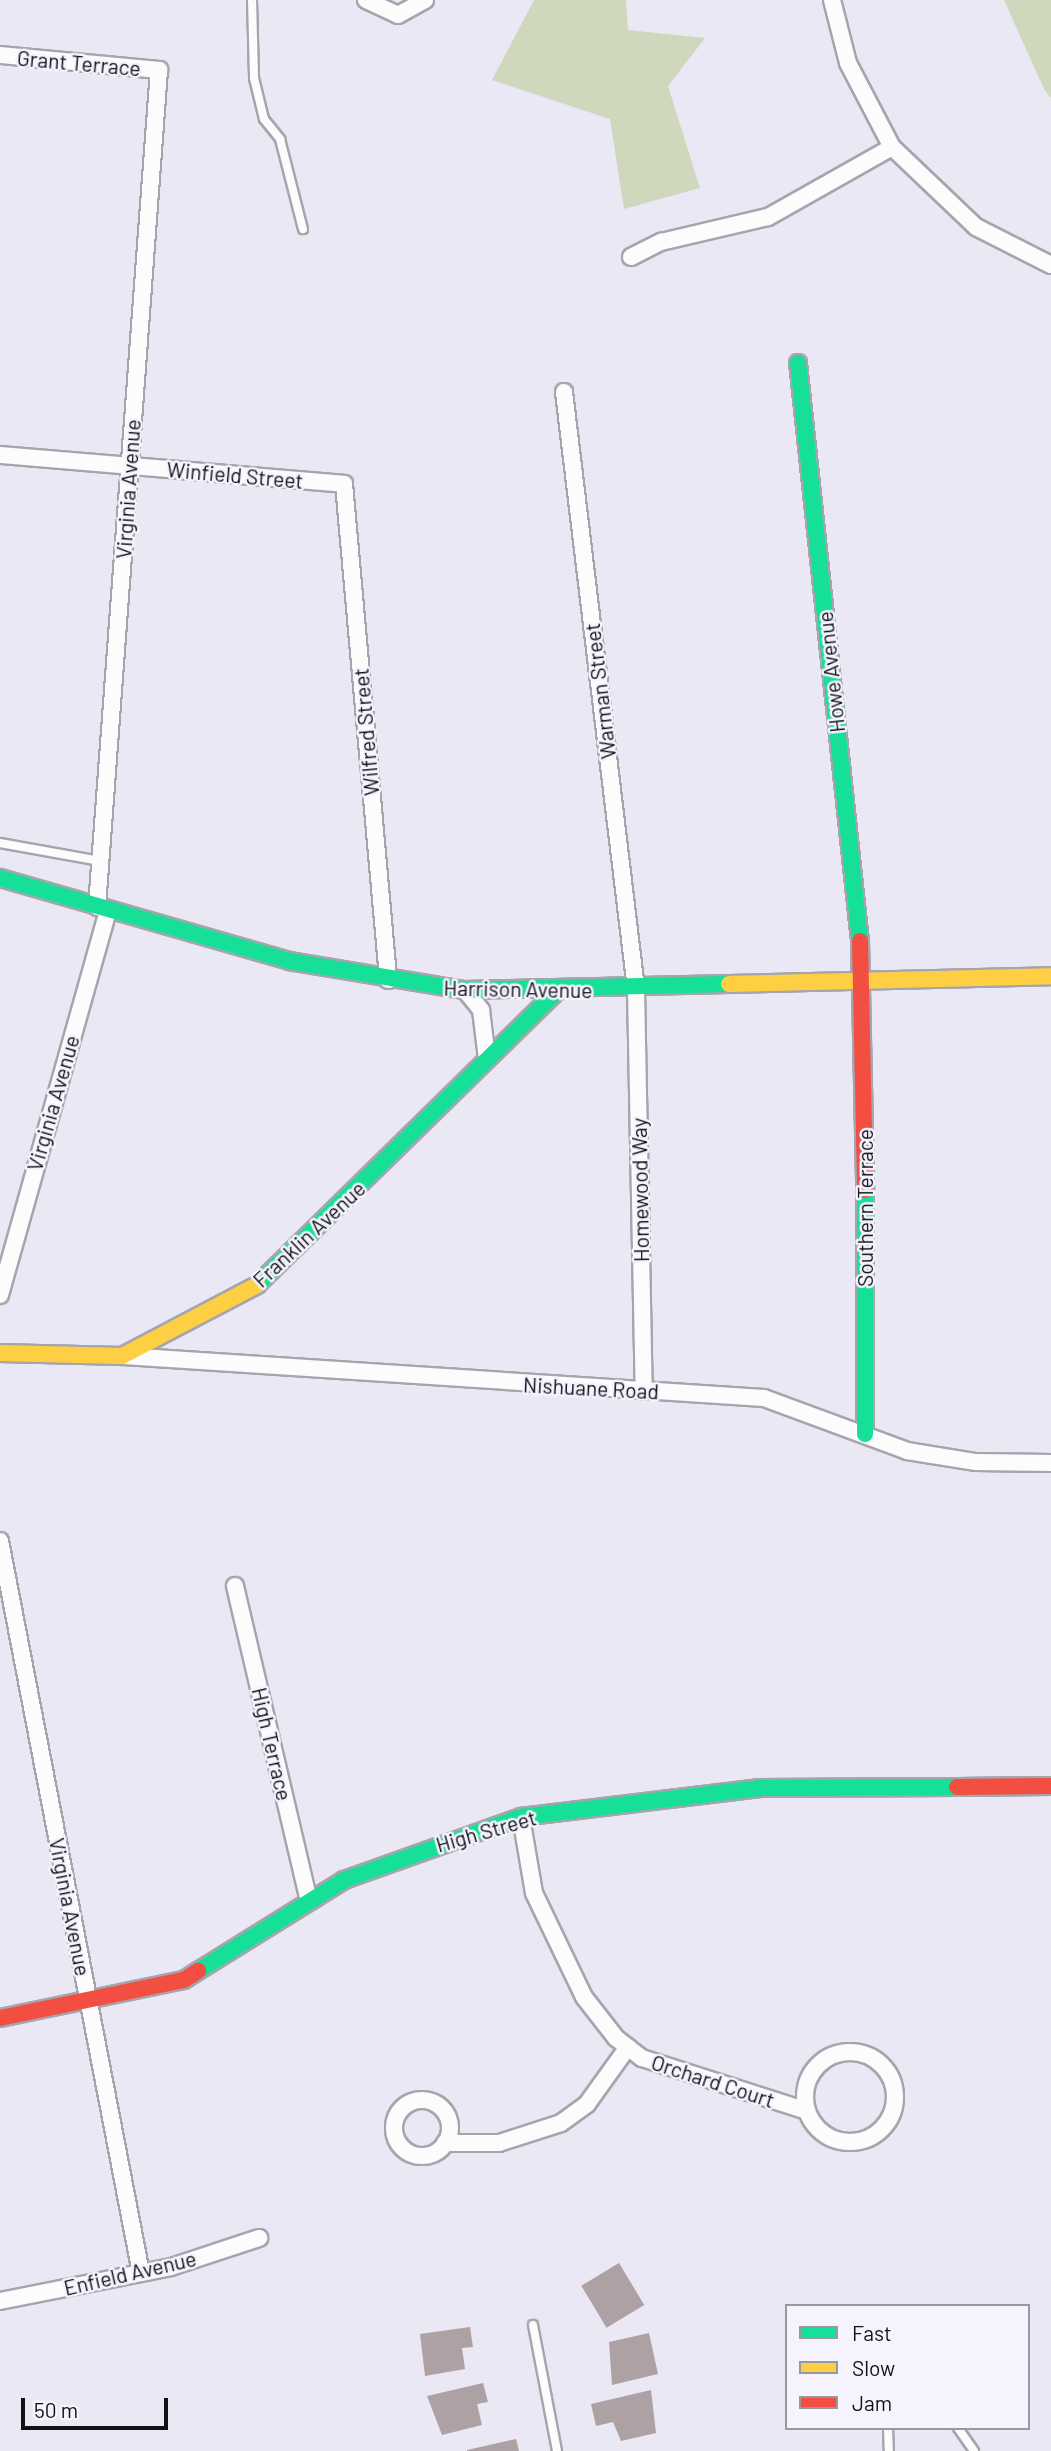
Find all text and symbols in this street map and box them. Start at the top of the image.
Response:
street label: Grant Terrace [16,45,142,81]
street label: Virginia Avenue [111,418,145,560]
street label: Winfield Street [166,456,304,494]
street label: Howe Avenue [812,610,850,734]
street label: Warman Street [579,622,621,760]
street label: Wilfred Street [348,667,384,797]
street label: Harrison Avenue [443,975,593,1003]
street label: Virginia Avenue [22,1032,84,1174]
street label: Homewood Way [626,1118,654,1262]
street label: Southern Terrace [852,1129,878,1287]
street label: Franklin Avenue [248,1176,370,1292]
street label: Nishuane Road [522,1372,660,1404]
street label: High Terrace [247,1685,297,1803]
street label: High Street [433,1805,539,1857]
street label: Virginia Avenue [44,1836,96,1978]
street label: Orchard Court [648,2049,778,2113]
street label: Enfield Avenue [61,2246,199,2300]
legend [785,2304,1030,2430]
text: Fast [852,2320,892,2345]
text: Slow [852,2355,895,2380]
scale bar [24,2384,172,2428]
text: Jam [852,2390,892,2415]
text: 50 m [34,2397,78,2422]

